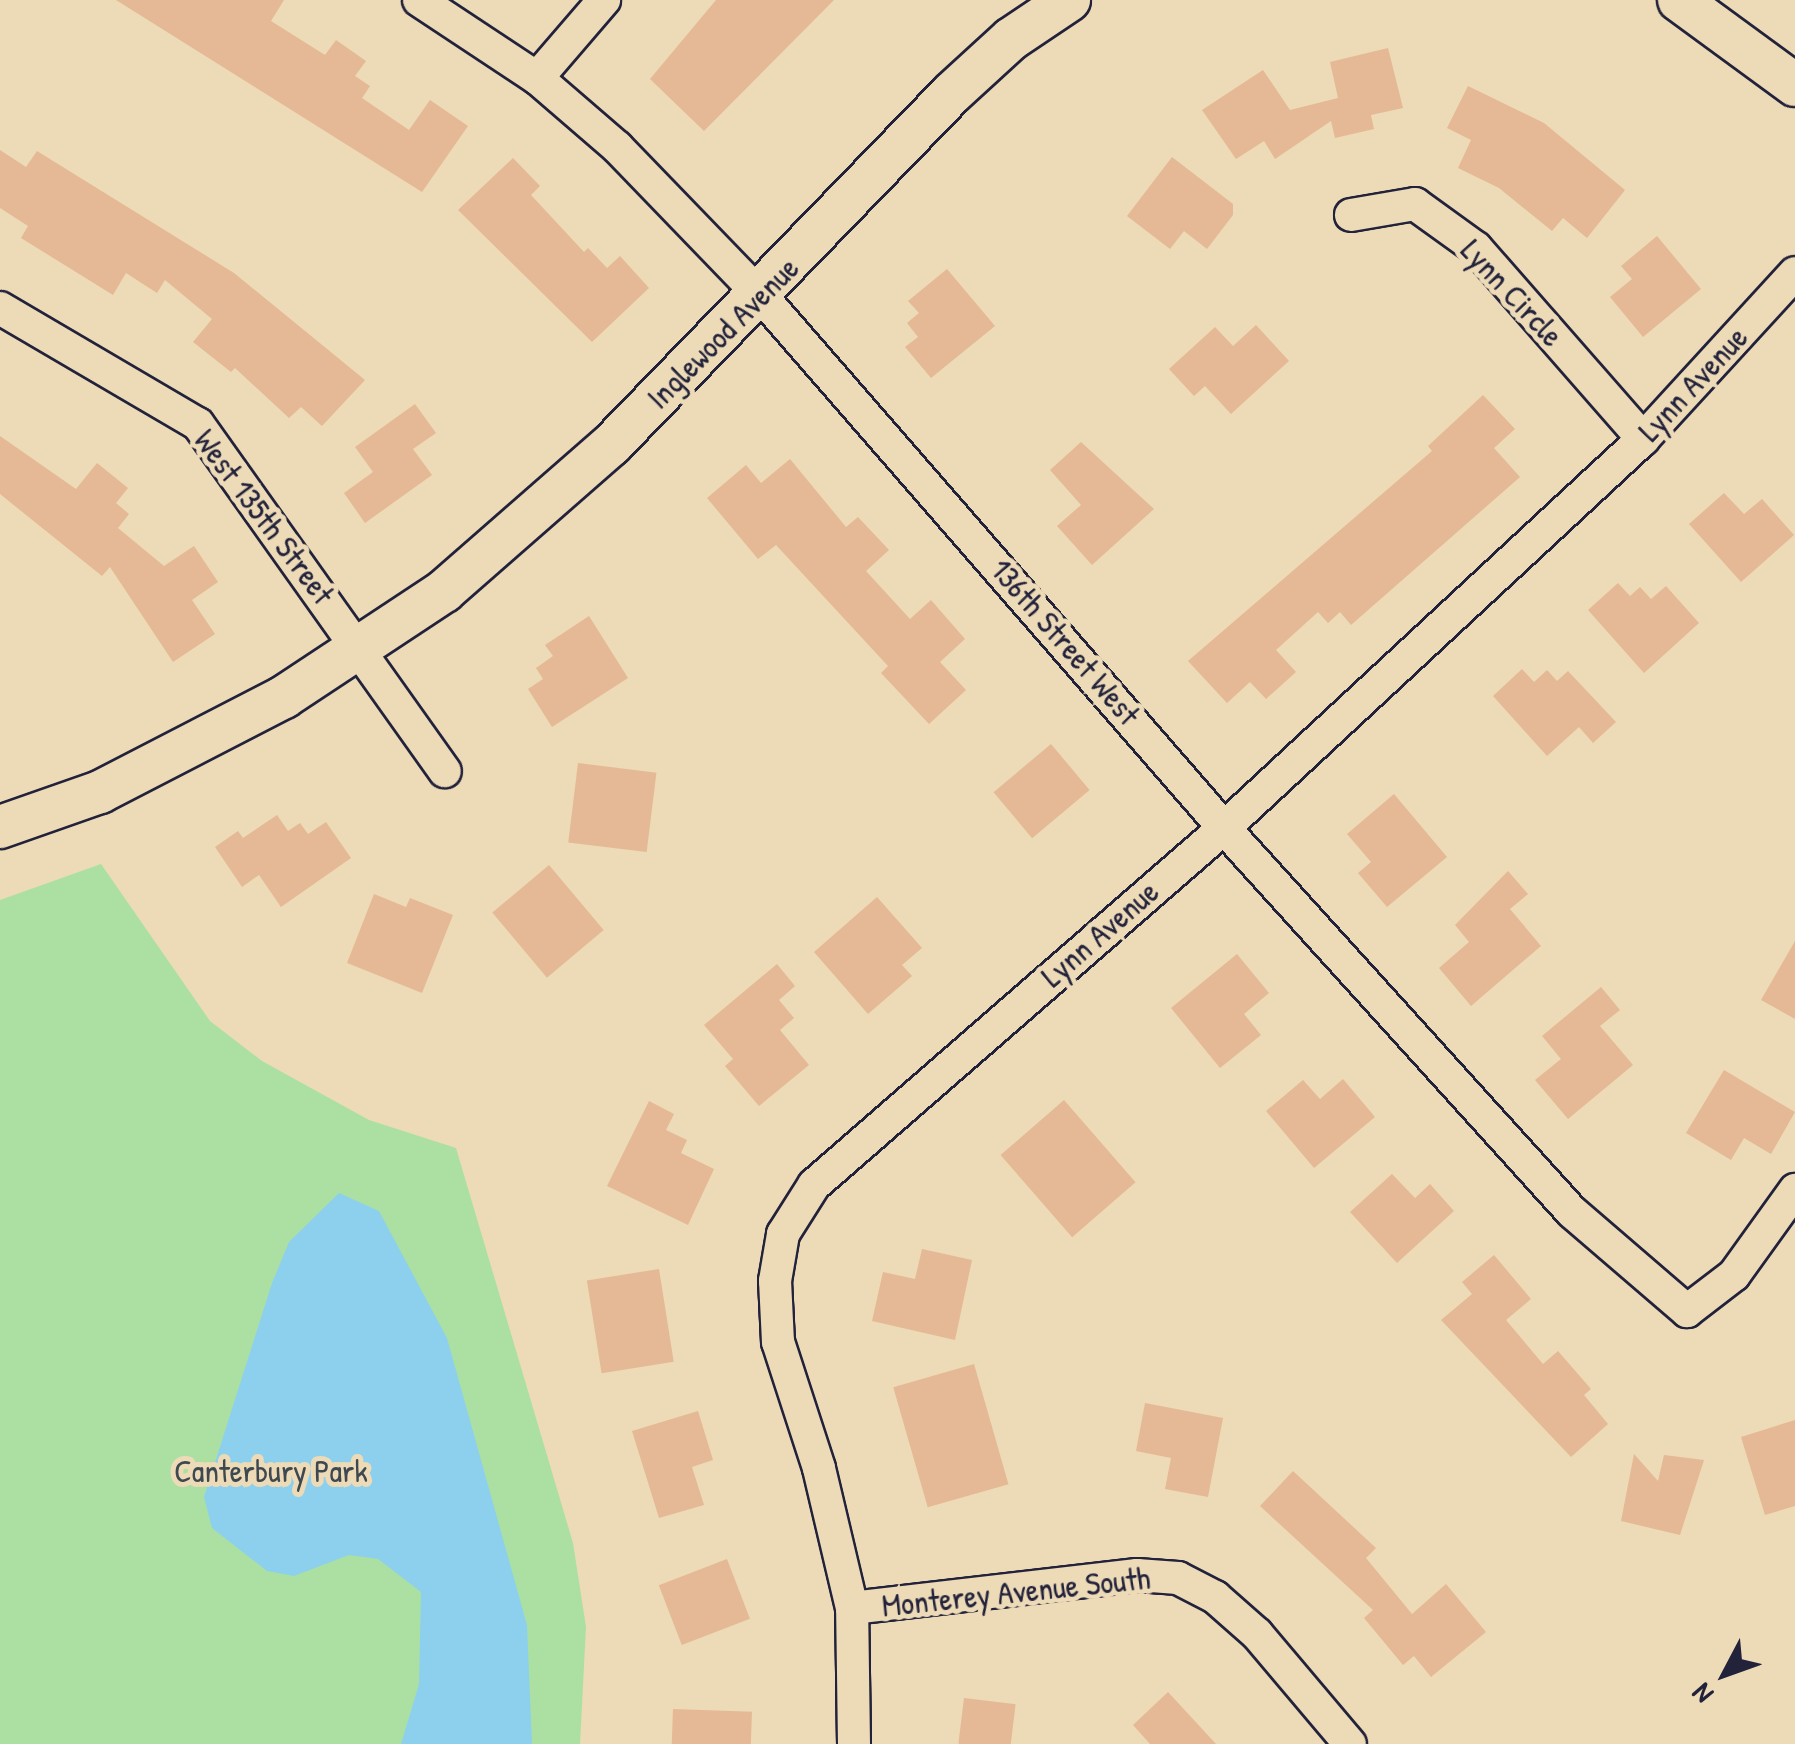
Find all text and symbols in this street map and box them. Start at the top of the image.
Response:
street label: Lynn Circle [1453,231,1571,355]
street label: Inglewood Avenue [639,249,807,417]
street label: Lynn Avenue [1630,319,1756,449]
street label: West 135th Street [186,422,342,612]
street label: 136th Street West [982,551,1148,733]
street label: Lynn Avenue [1033,873,1167,995]
park label: Canterbury Park [174,1452,368,1490]
street label: Monterey Avenue South [880,1559,1152,1625]
north arrow [1675,1624,1775,1724]
text: N [1683,1676,1722,1712]

